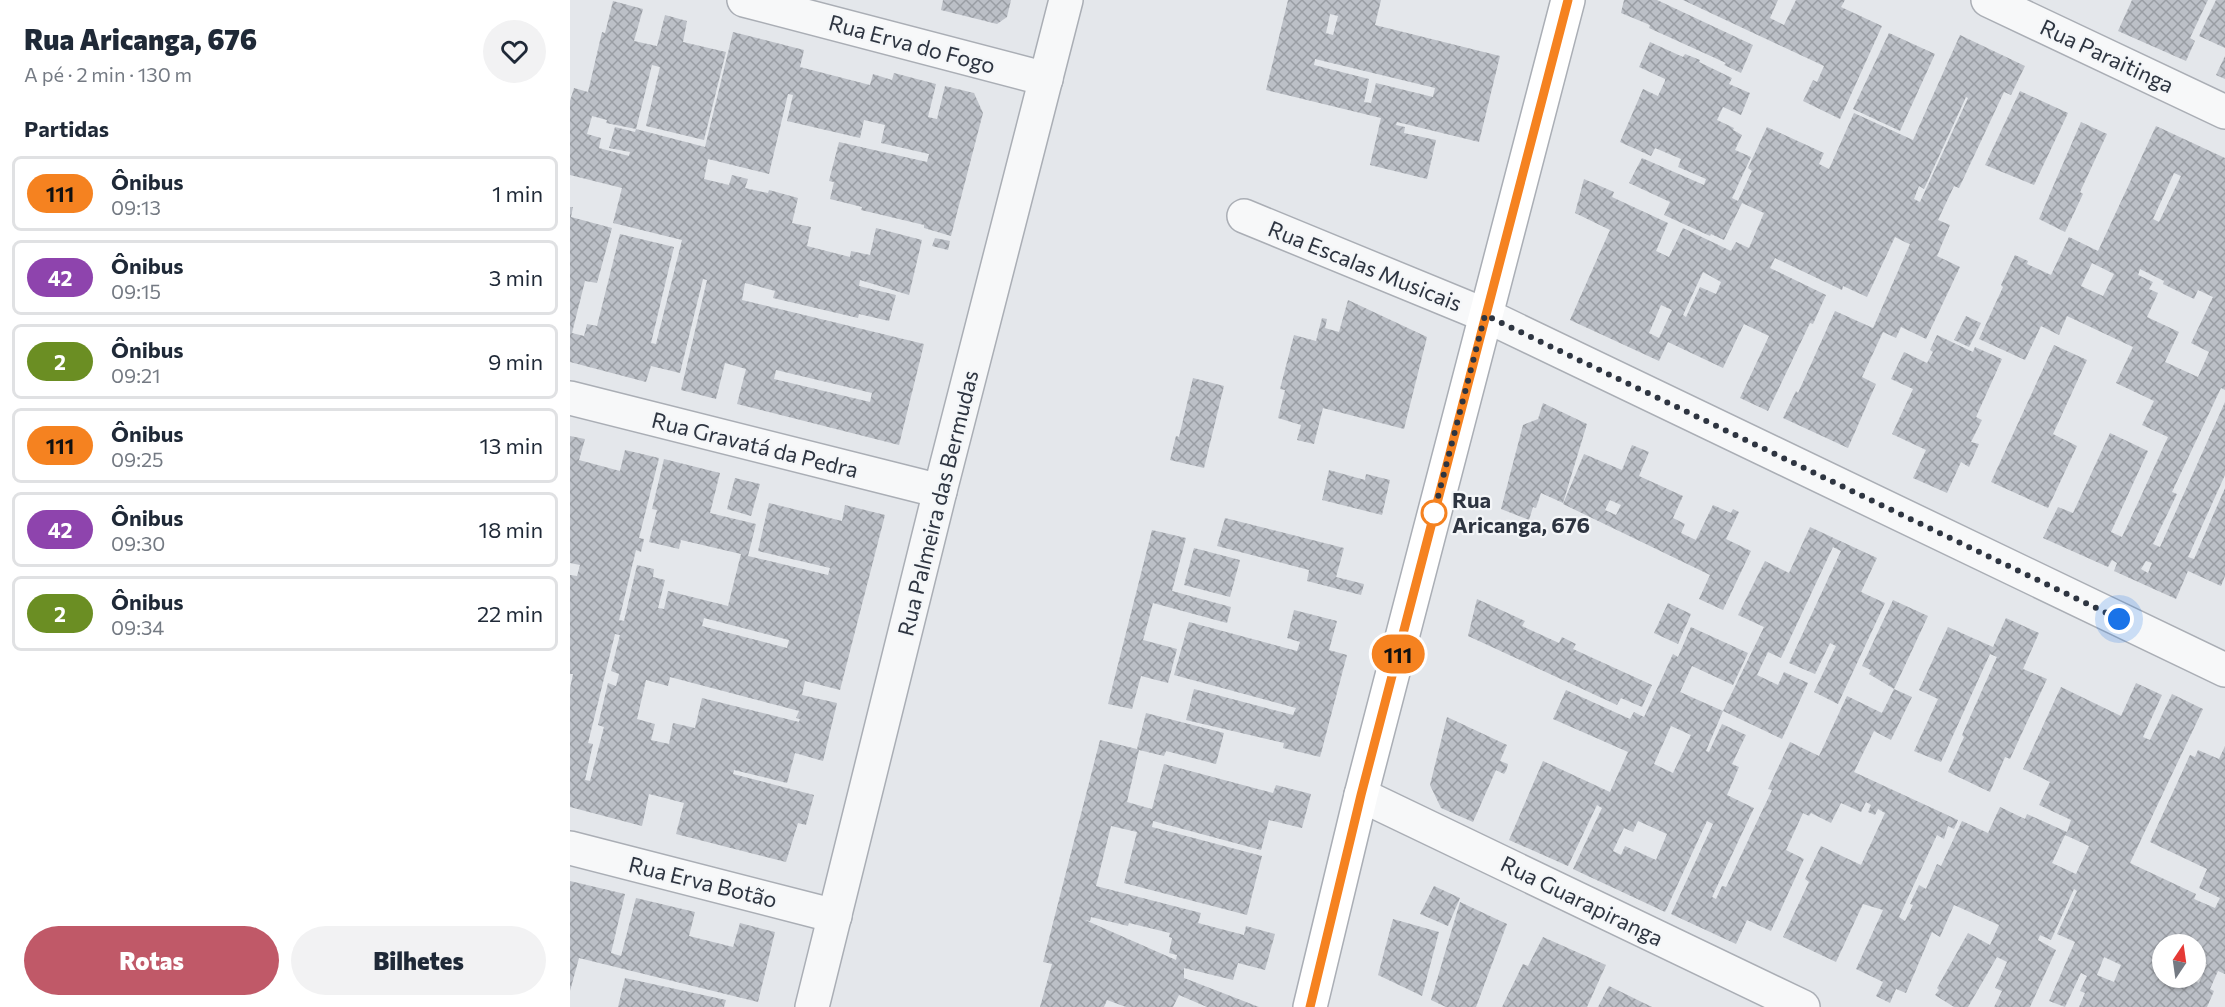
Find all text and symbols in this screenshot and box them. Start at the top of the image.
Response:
street label: Rua Erva do Fogo [826,8,998,79]
street label: Rua Paraitinga [2036,13,2178,98]
button: heart [483,20,546,83]
text: Rua Aricanga, 676 [24,22,257,56]
text: A pé · 2 min · 130 m [24,62,192,86]
text: Partidas [24,115,109,142]
text: Ônibus [111,168,184,195]
text: 1 min [492,180,543,207]
text: 111 [46,181,74,206]
text: 09:13 [111,195,161,219]
street label: Rua Escalas Musicais [1264,214,1466,317]
text: Ônibus [111,252,184,279]
text: 3 min [489,264,543,291]
text: 42 [48,265,72,290]
text: 09:15 [111,279,161,303]
text: Ônibus [111,336,184,363]
text: 9 min [488,348,543,375]
text: 2 [54,349,66,374]
text: 09:21 [111,363,161,387]
street label: Rua Palmeira das Bermudas [891,367,984,639]
street label: Rua Gravatá da Pedra [649,406,861,483]
text: Ônibus [111,420,184,447]
text: 13 min [479,432,543,459]
text: 111 [46,433,74,458]
text: 09:25 [111,447,164,471]
place label: Rua Aricanga, 676 [1452,486,1590,538]
marker: Rua Aricanga, 676 [1421,500,1447,526]
text: Ônibus [111,504,184,531]
text: 18 min [479,516,543,543]
text: 42 [48,517,72,542]
text: 09:30 [111,531,165,555]
text: Ônibus [111,588,184,615]
text: 22 min [477,600,543,627]
text: 2 [54,601,66,626]
your location [2104,604,2134,634]
text: 09:34 [111,615,164,639]
line badge: 111 [1364,634,1432,674]
text: 111 [1384,642,1412,667]
street label: Rua Erva Botão [626,850,780,913]
street label: Rua Guarapiranga [1497,850,1668,952]
button: Rotas [24,926,279,995]
button: Bilhetes [291,926,546,995]
north arrow [2152,934,2206,988]
map controls [2152,934,2206,988]

